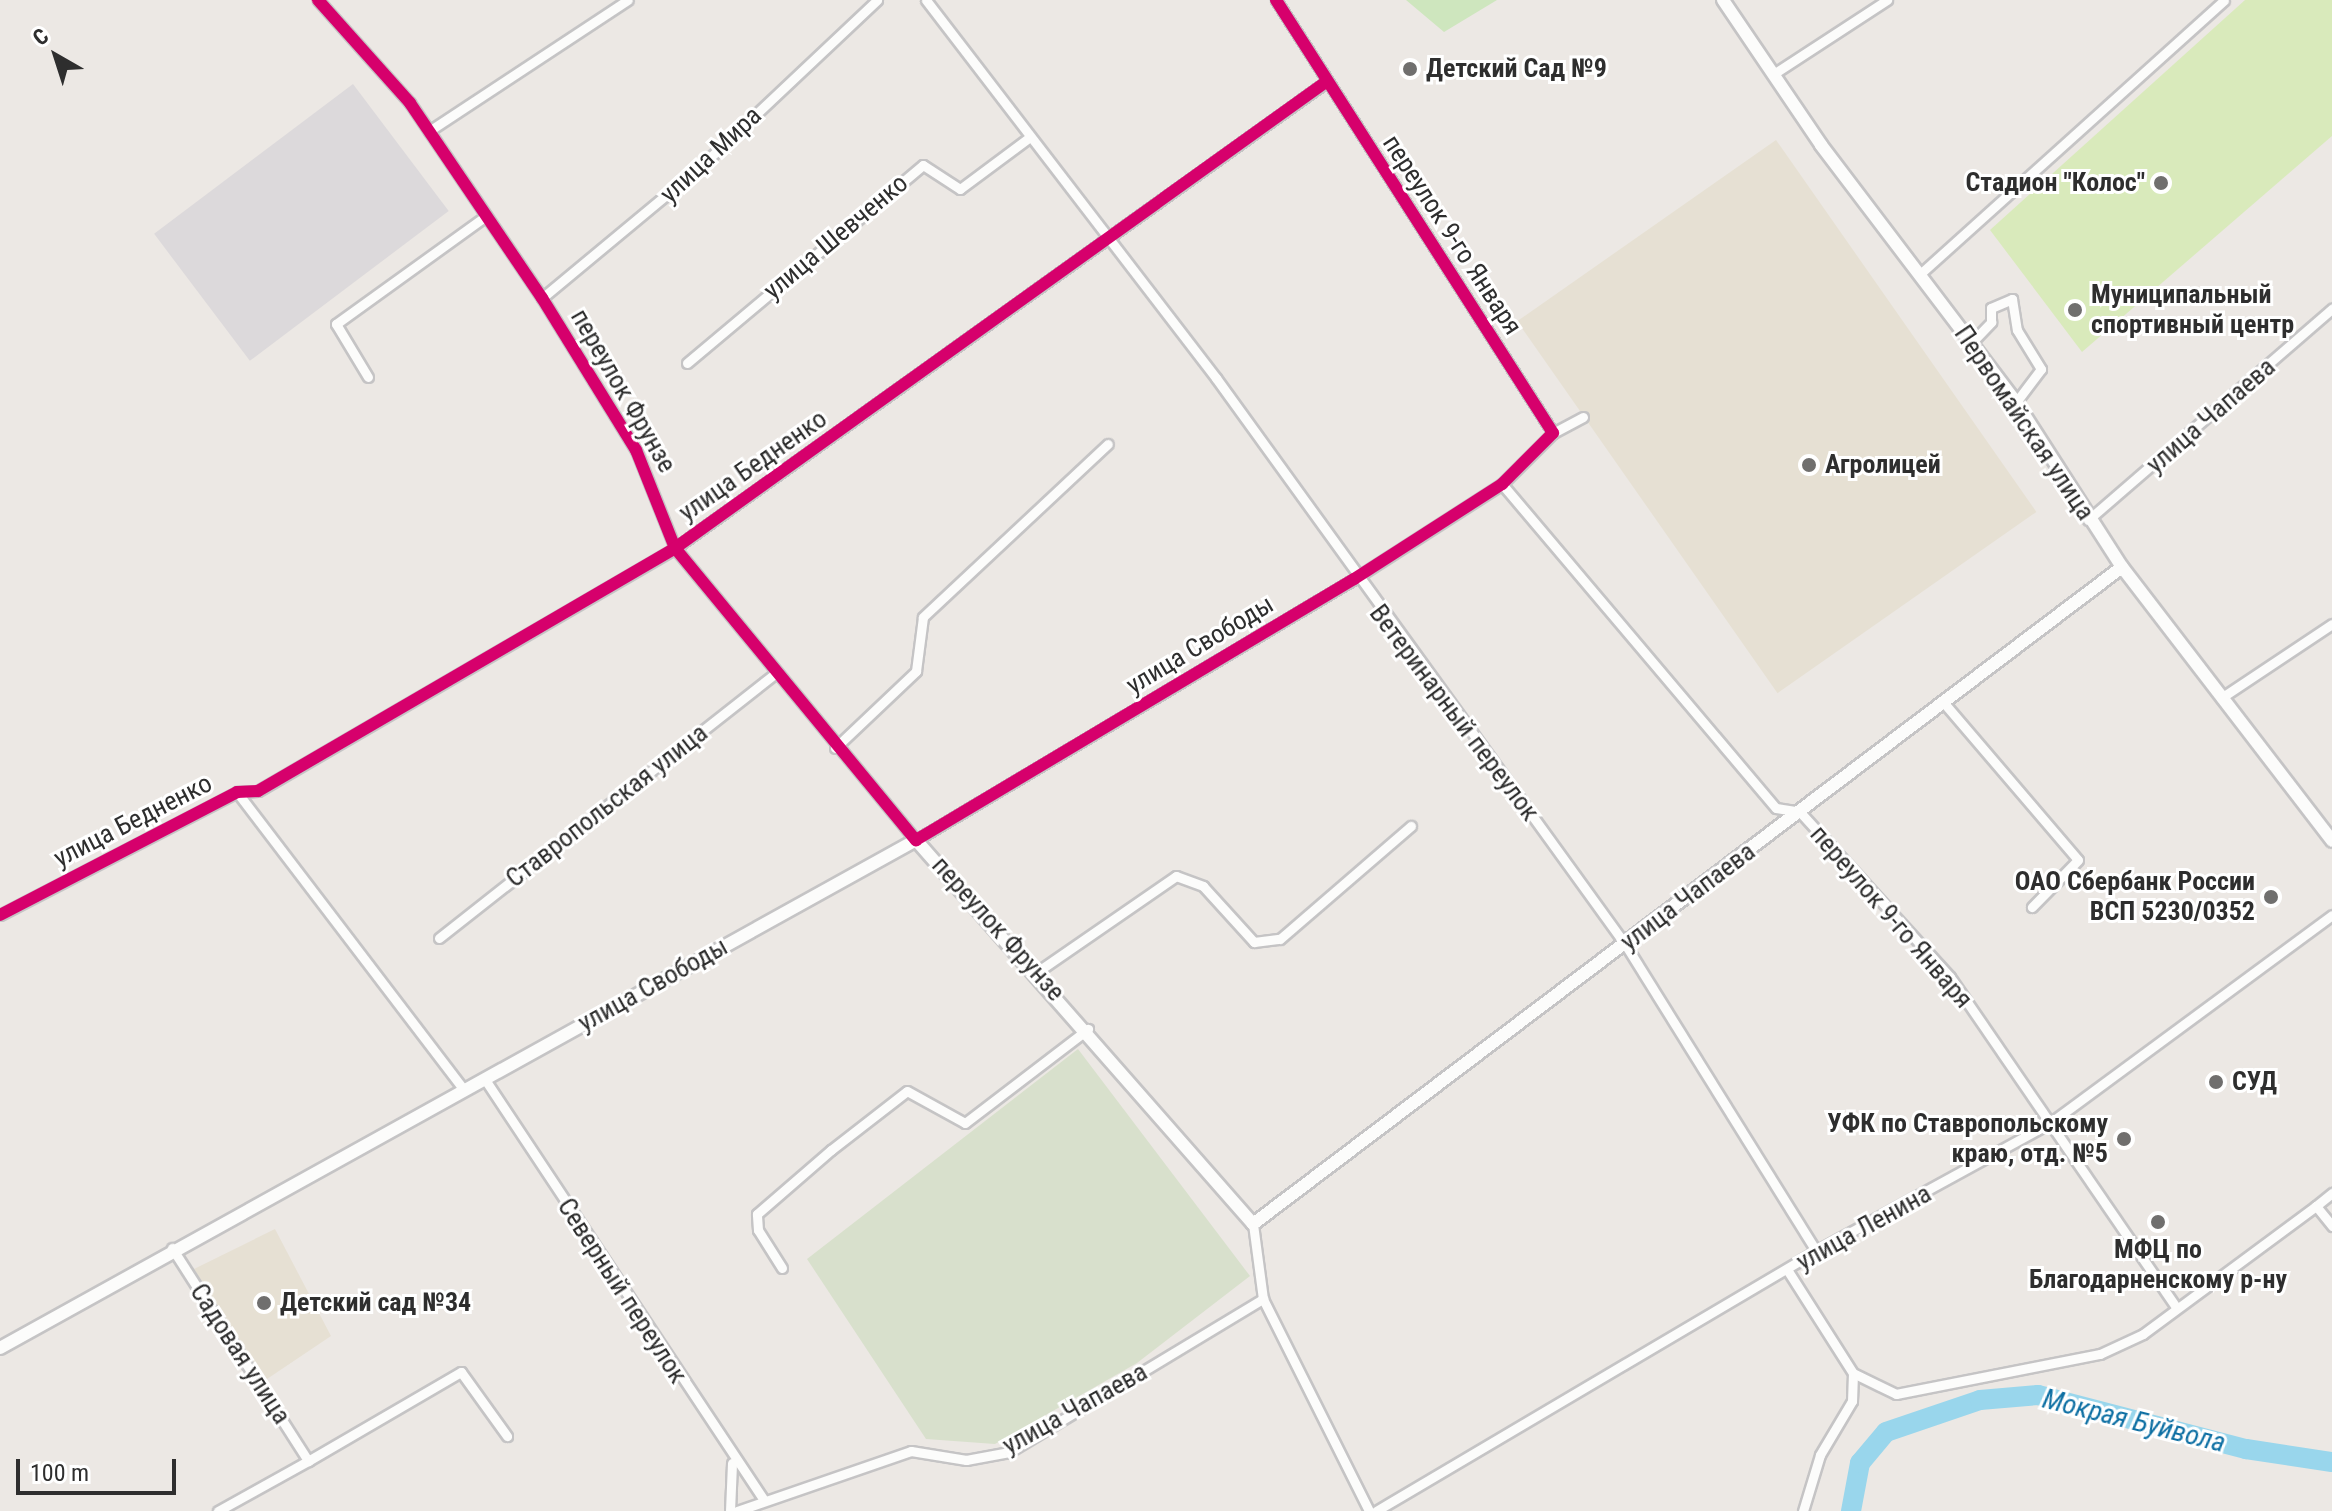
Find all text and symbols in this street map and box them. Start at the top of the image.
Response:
north arrow [16,16,96,96]
text: С [28,23,53,51]
place label: Детский Сад №9 [1426,53,1607,85]
marker: Детский Сад №9 [1401,60,1419,78]
street label: улица Мира [654,100,768,210]
street label: переулок 9-го Января [1376,129,1528,341]
place label: Стадион "Колос" [1965,167,2145,199]
street label: улица Шевченко [758,168,914,306]
marker: Стадион "Колос" [2152,174,2170,192]
place label: Муниципальный спортивный центр [2091,279,2294,340]
marker: Муниципальный спортивный центр [2066,301,2084,319]
street label: переулок Фрунзе [564,304,682,478]
street label: Первомайская улица [1947,320,2101,526]
street label: улица Чапаева [2140,352,2282,480]
street label: улица Бедненко [673,404,833,528]
place label: Агролицей [1825,449,1941,481]
marker: Агролицей [1800,456,1818,474]
street label: улица Свободы [1121,589,1279,701]
street label: Ветеринарный переулок [1363,599,1545,827]
street label: Ставропольская улица [500,718,714,894]
street label: улица Бедненко [49,768,217,874]
street label: переулок 9-го Января [1803,819,1979,1015]
street label: улица Чапаева [1615,836,1761,958]
street label: переулок Фрунзе [925,850,1071,1008]
place label: ОАО Сбербанк России ВСП 5230/0352 [2015,866,2255,928]
marker: ОАО Сбербанк России ВСП 5230/0352 [2262,888,2280,906]
street label: улица Свободы [573,931,733,1039]
place label: СУД [2232,1066,2277,1098]
marker: СУД [2207,1073,2225,1091]
place label: УФК по Ставропольскому краю, отд. №5 [1827,1108,2108,1170]
marker: УФК по Ставропольскому краю, отд. №5 [2115,1130,2133,1148]
street label: улица Ленина [1791,1178,1937,1278]
street label: Северный переулок [550,1193,694,1389]
marker: МФЦ по Благодарненскому р-ну [2149,1213,2167,1231]
place label: МФЦ по Благодарненскому р-ну [2029,1234,2287,1296]
street label: Садовая улица [183,1278,297,1430]
place label: Детский сад №34 [280,1287,471,1319]
marker: Детский сад №34 [255,1294,273,1312]
street label: улица Чапаева [997,1356,1153,1462]
water label: Мокрая Буйвола [2039,1382,2229,1460]
scale bar [20,1443,180,1493]
text: 100 m [30,1459,89,1487]

